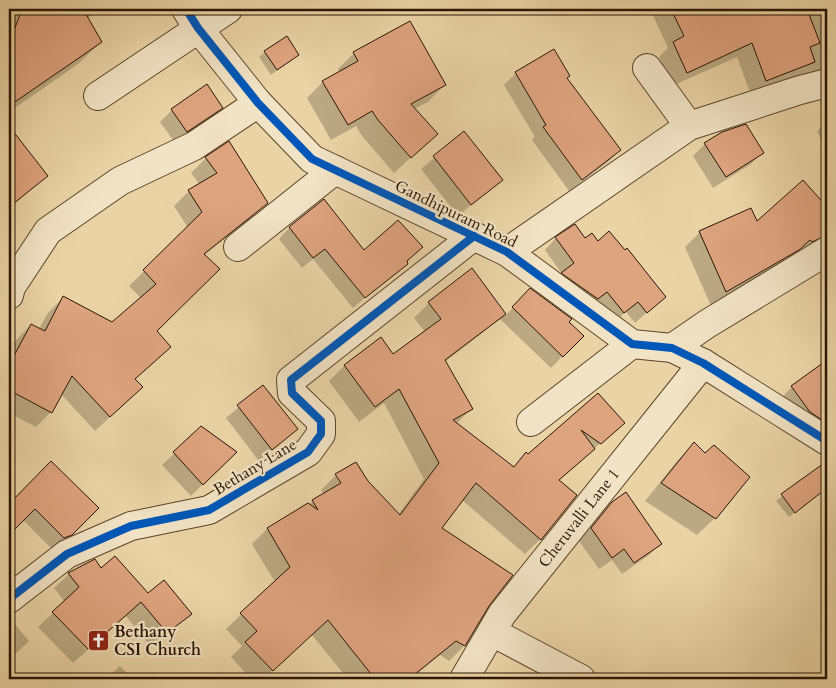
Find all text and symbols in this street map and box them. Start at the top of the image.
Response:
street label: Gandhipuram Road [391,175,521,253]
street label: Bethany Lane [209,433,301,501]
street label: Cheruvalli Lane 1 [533,464,625,572]
place label: Bethany CSI Church [114,621,201,661]
church icon: Bethany CSI Church [86,629,110,653]

